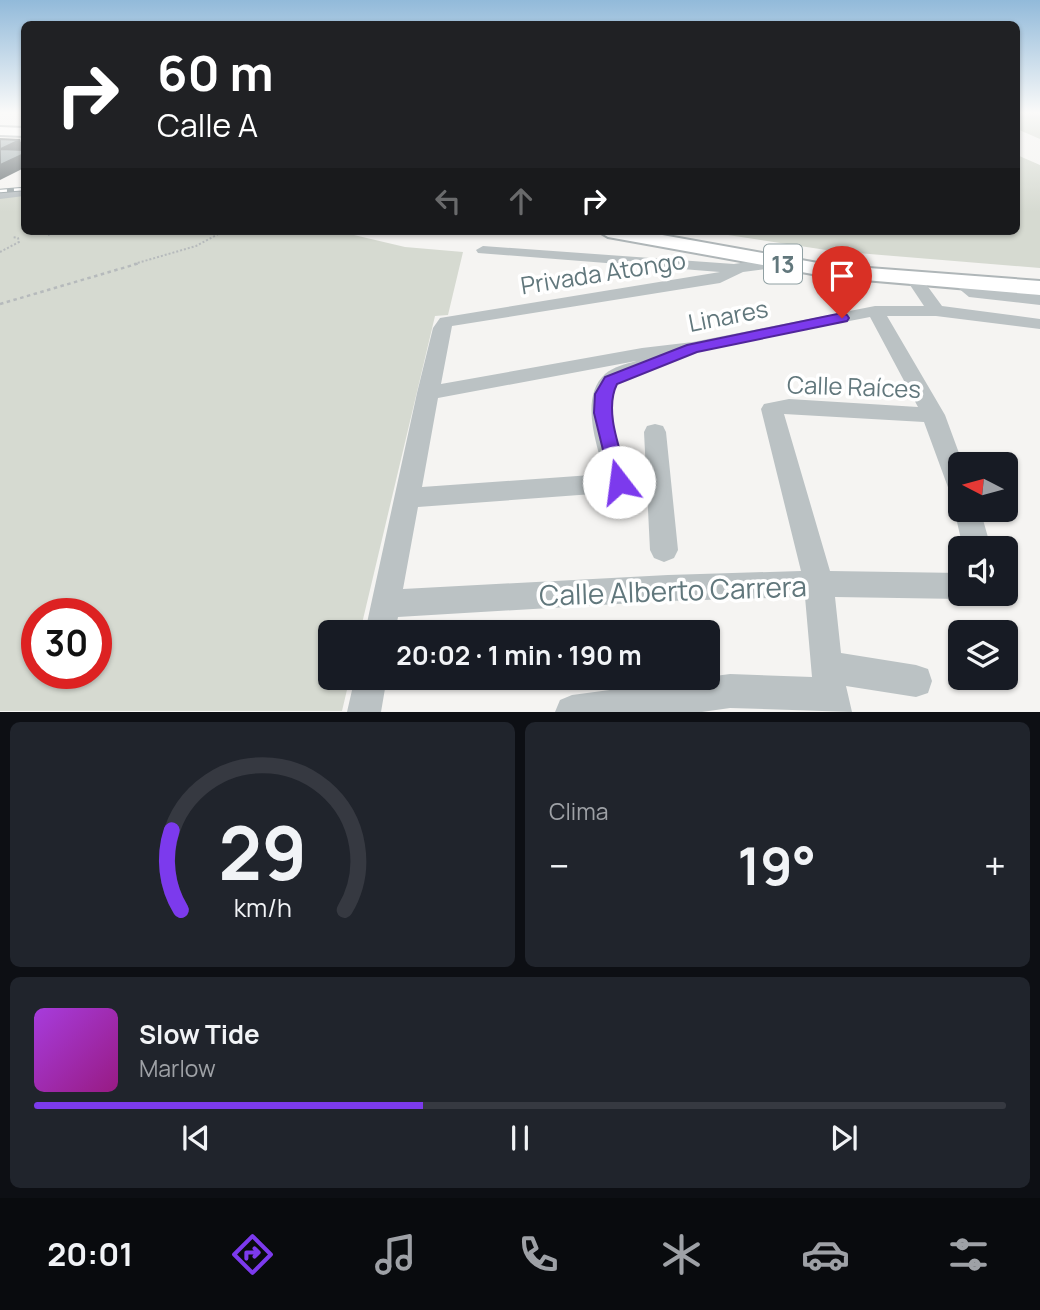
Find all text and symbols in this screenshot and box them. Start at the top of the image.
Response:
text: 60 m [157,39,274,106]
icon: right [42,49,133,140]
text: Calle A [157,103,258,147]
icon: left [429,182,467,220]
icon: ahead [502,182,540,220]
icon: right [575,182,613,220]
street label: Privada Atongo [518,243,688,301]
road number: 13 [764,244,802,284]
pin [812,246,872,318]
icon: arrive [823,257,861,295]
street label: Linares [685,291,771,339]
street label: Calle Raíces [786,367,922,405]
position arrow [582,445,656,519]
north arrow [948,452,1018,522]
map controls [948,452,1018,690]
button: sound [948,536,1018,606]
street label: Calle Alberto Carrera [539,566,807,614]
speed limit sign: 30 [21,598,112,689]
button: layers [948,620,1018,690]
text: 20:02 · 1 min · 190 m [396,637,642,673]
text: Clima [549,795,608,827]
text: 29 [218,803,307,903]
text: 19° [738,830,816,901]
text: − [549,839,570,891]
text: + [984,839,1006,891]
text: km/h [233,890,292,925]
text: Slow Tide [139,1016,260,1052]
text: Marlow [139,1052,216,1084]
icon: previous [177,1119,215,1157]
icon: pause [501,1119,539,1157]
icon: next [825,1119,863,1157]
icon: directions [228,1230,277,1279]
icon: music [371,1230,420,1279]
icon: phone [514,1230,563,1279]
icon: climate [657,1230,706,1279]
icon: car [801,1230,850,1279]
icon: filters [944,1230,993,1279]
text: 20:01 [47,1232,133,1276]

